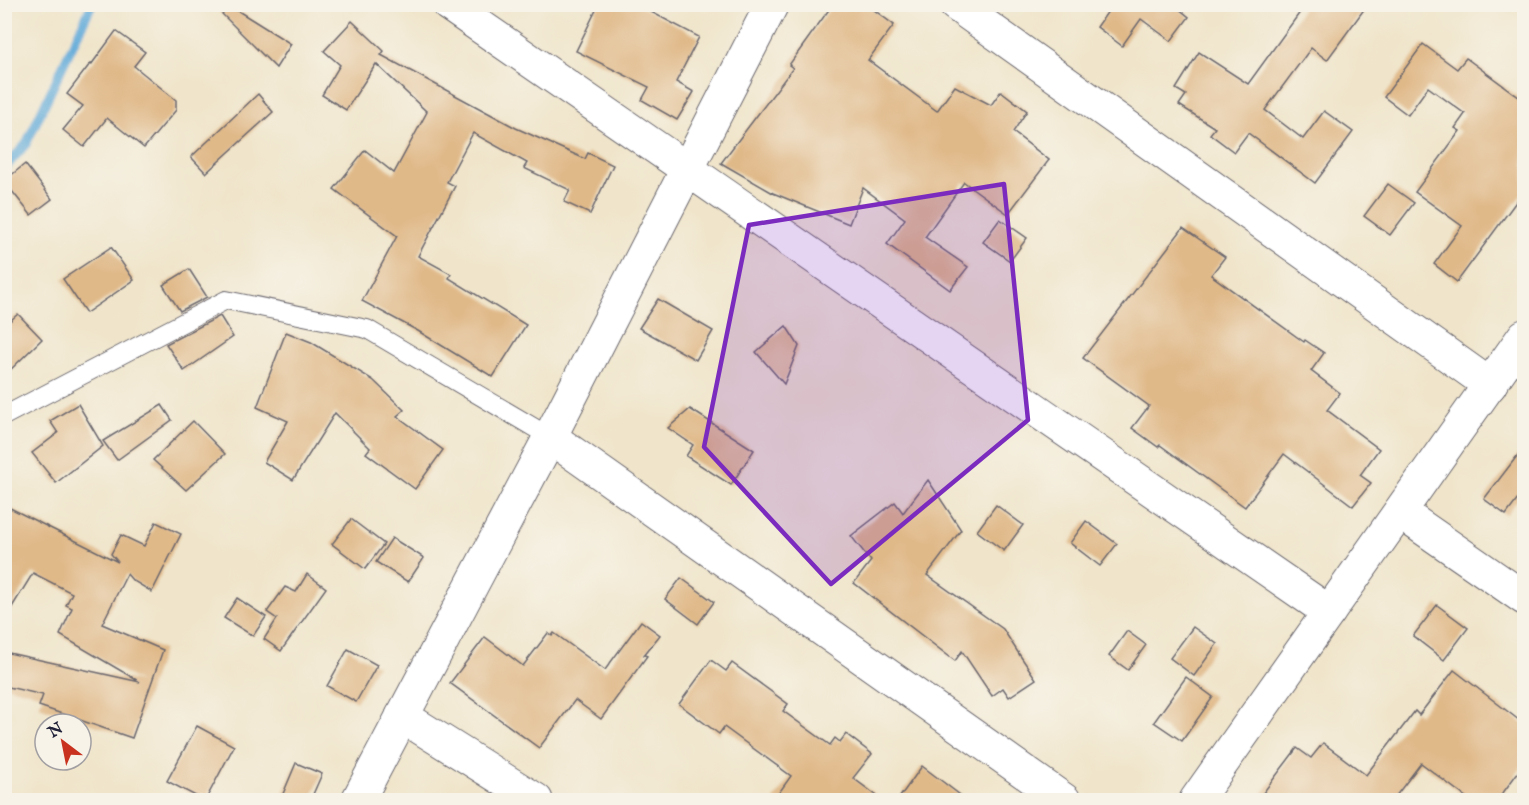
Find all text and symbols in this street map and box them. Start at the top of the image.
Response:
north arrow [33,712,93,772]
text: N [44,719,67,744]

